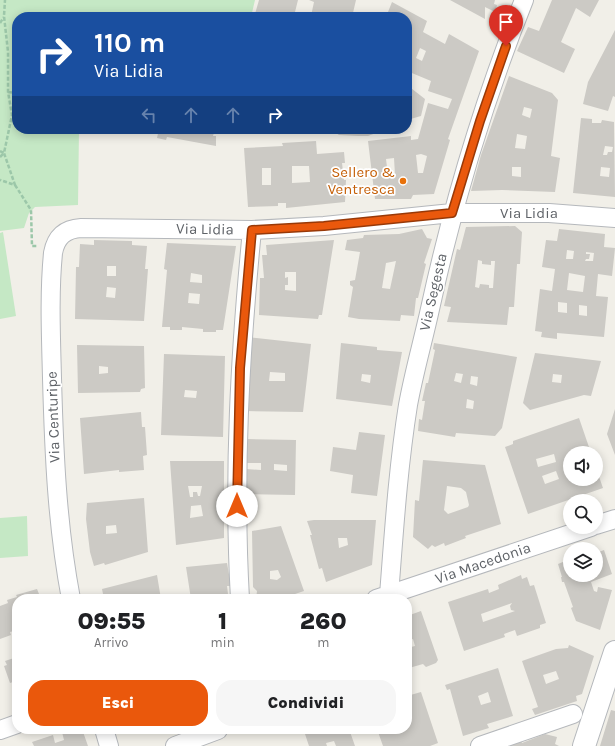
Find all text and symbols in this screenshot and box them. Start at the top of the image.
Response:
pin [489,5,523,46]
icon: arrive [495,11,517,33]
text: 110 m [94,26,165,59]
icon: right [28,28,80,80]
text: Via Lidia [94,60,163,82]
icon: left [138,104,160,126]
icon: ahead [180,104,202,126]
icon: ahead [222,104,244,126]
icon: right [264,104,286,126]
place label: Sellero & Ventresca [328,163,395,198]
marker: Sellero & Ventresca [398,176,408,186]
street label: Via Lidia [500,204,558,222]
street label: Via Lidia [176,219,234,239]
street label: Via Segesta [415,251,451,333]
street label: Via Centuripe [42,371,64,463]
map controls [563,446,603,582]
button: sound [563,446,603,486]
position arrow [216,485,258,527]
button: search [563,494,603,534]
street label: Via Macedonia [433,538,533,588]
button: layers [563,542,603,582]
text: 09:55 [77,607,145,635]
text: 1 [218,607,227,635]
text: 260 [300,607,347,635]
text: Arrivo [94,635,128,650]
text: min [211,635,234,650]
text: m [317,635,329,650]
button: Esci [28,680,208,726]
button: Condividi [216,680,396,726]

